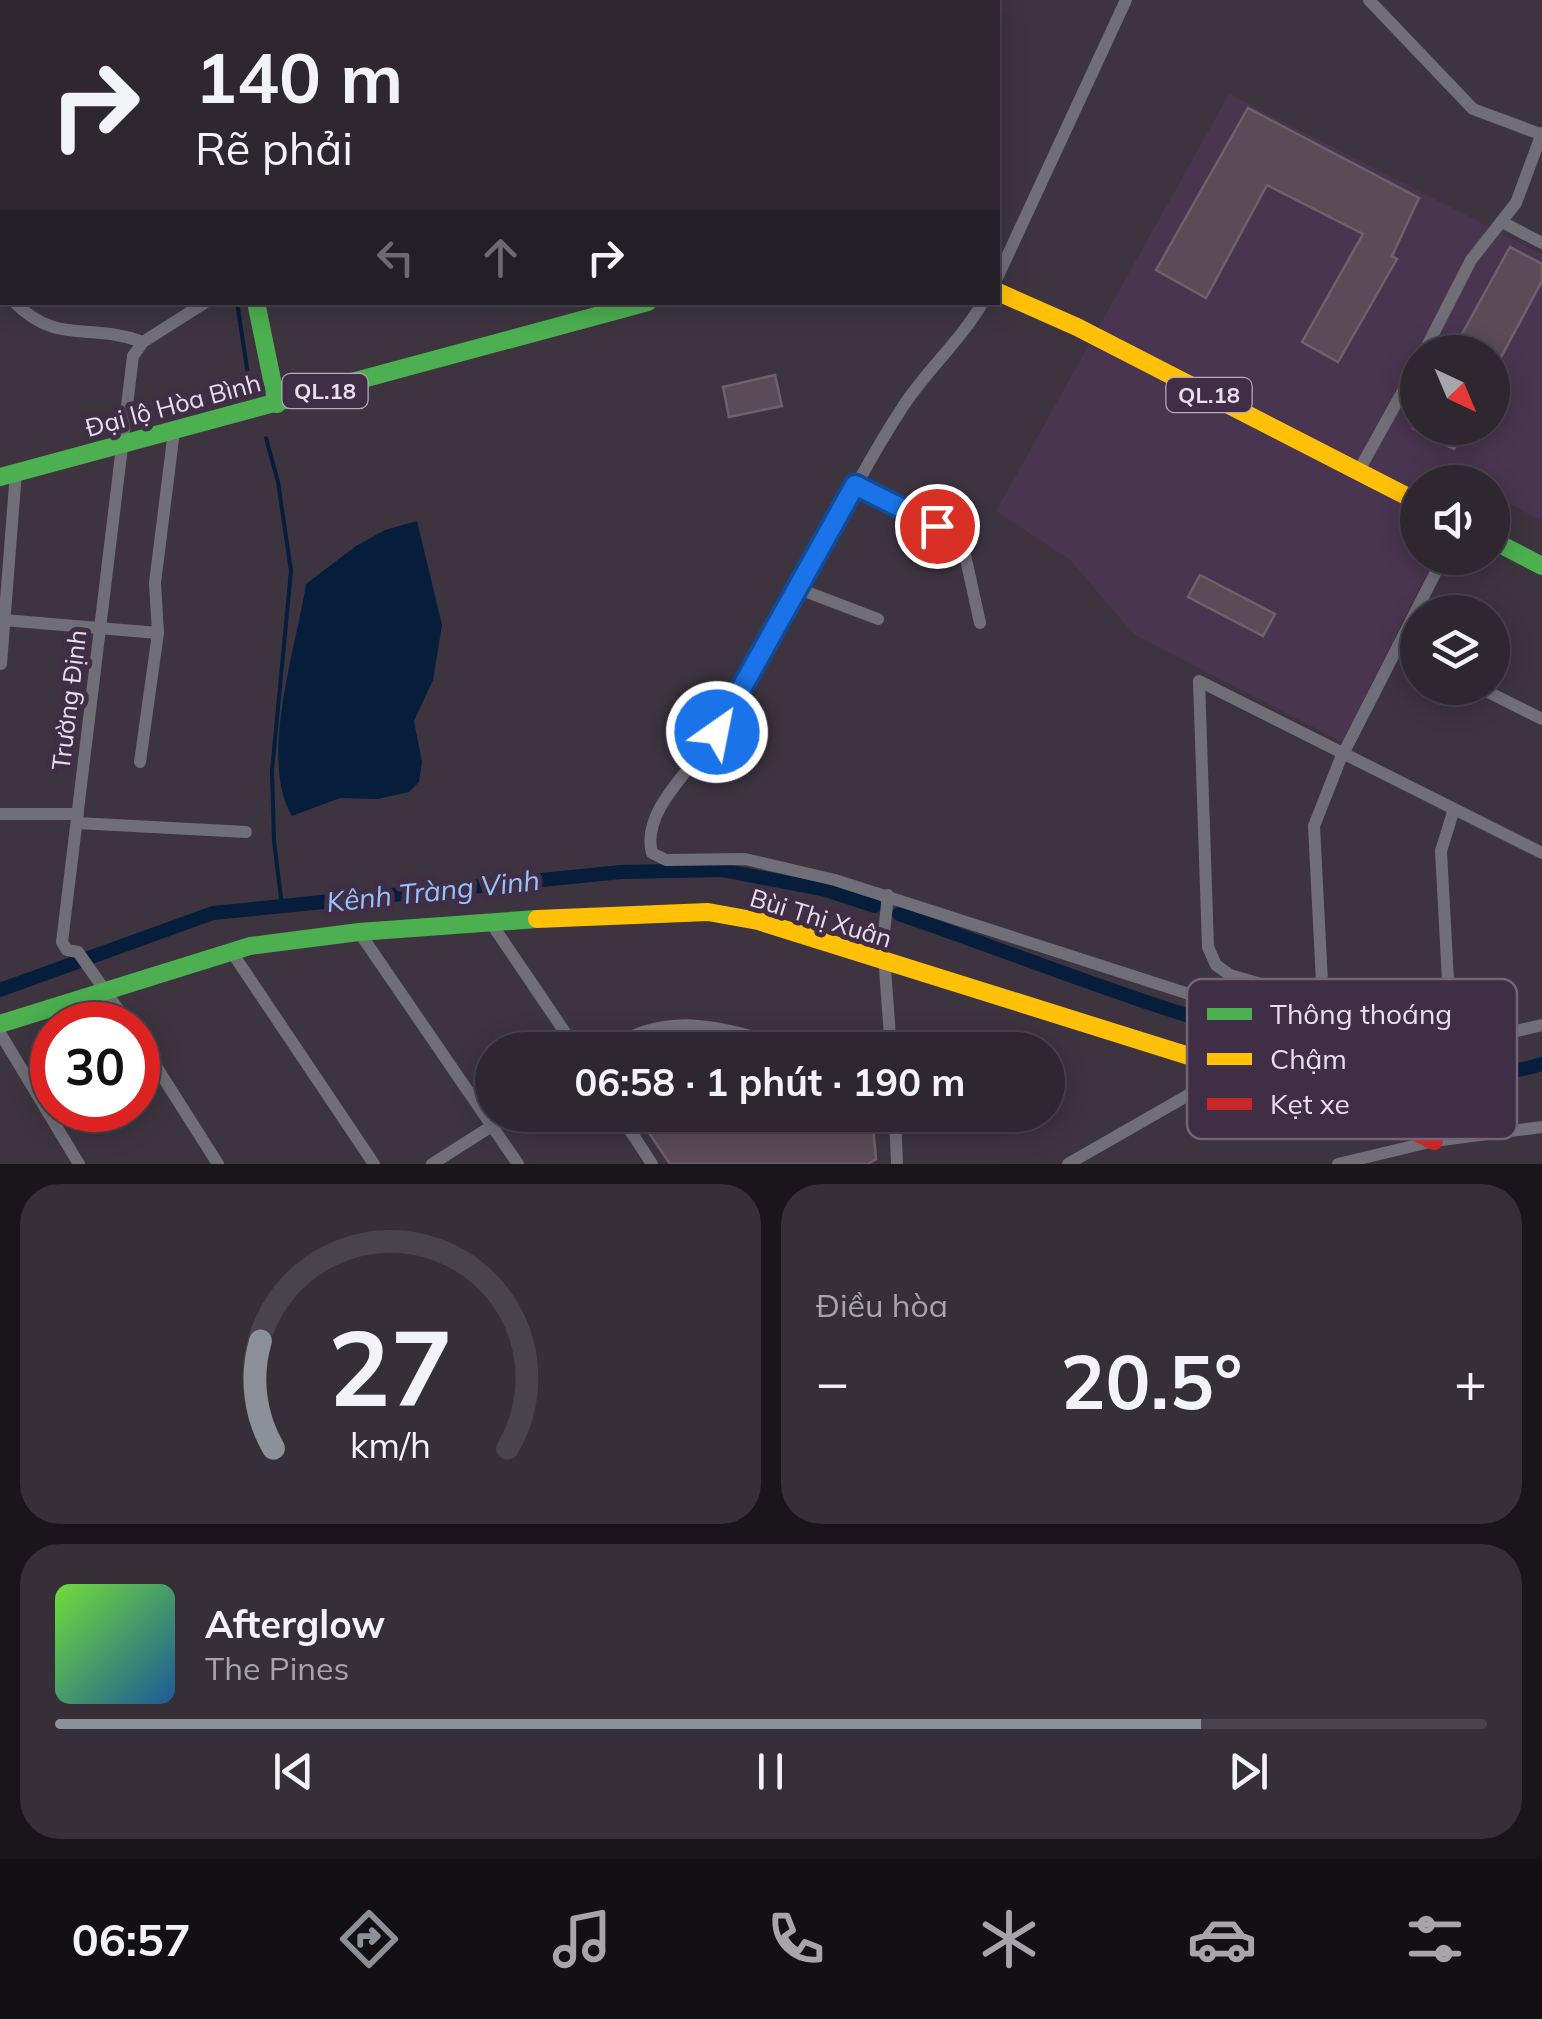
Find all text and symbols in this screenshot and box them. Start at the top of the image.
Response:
text: 140 m [195,33,403,121]
icon: right [30,40,160,170]
text: Rẽ phải [195,120,353,176]
icon: left [368,230,423,285]
icon: ahead [473,230,528,285]
icon: right [578,230,633,285]
north arrow [1400,335,1510,445]
map controls [1400,335,1510,705]
street label: Đại lộ Hòa Bình [82,366,264,443]
road number: QL.18 [282,374,368,408]
road number: QL.18 [1166,378,1252,412]
button: sound [1400,465,1510,575]
pin [895,484,980,569]
icon: arrive [910,499,965,554]
button: layers [1400,595,1510,705]
street label: Trường Định [45,628,92,772]
position arrow [665,680,769,784]
water label: Kênh Tràng Vinh [325,862,541,919]
street label: Bùi Thị Xuân [747,881,896,954]
legend [1187,979,1517,1139]
text: Thông thoáng [1270,996,1452,1031]
speed limit sign: 30 [30,1002,160,1132]
text: Chậm [1270,1041,1347,1076]
text: 06:58 · 1 phút · 190 m [574,1058,966,1106]
text: Kẹt xe [1270,1086,1350,1121]
text: Điều hòa [816,1285,948,1325]
text: 27 [328,1301,453,1432]
text: 20.5° [1060,1334,1243,1428]
text: − [816,1347,849,1416]
text: + [1454,1347,1487,1416]
text: km/h [350,1422,431,1467]
text: Afterglow [205,1600,385,1648]
text: The Pines [205,1648,349,1688]
icon: previous [266,1744,321,1799]
icon: pause [743,1744,798,1799]
icon: next [1221,1744,1276,1799]
icon: directions [334,1904,404,1974]
icon: music [547,1904,617,1974]
icon: phone [761,1904,831,1974]
icon: climate [974,1904,1044,1974]
icon: car [1187,1904,1257,1974]
icon: filters [1400,1904,1470,1974]
text: 06:57 [72,1911,191,1967]

